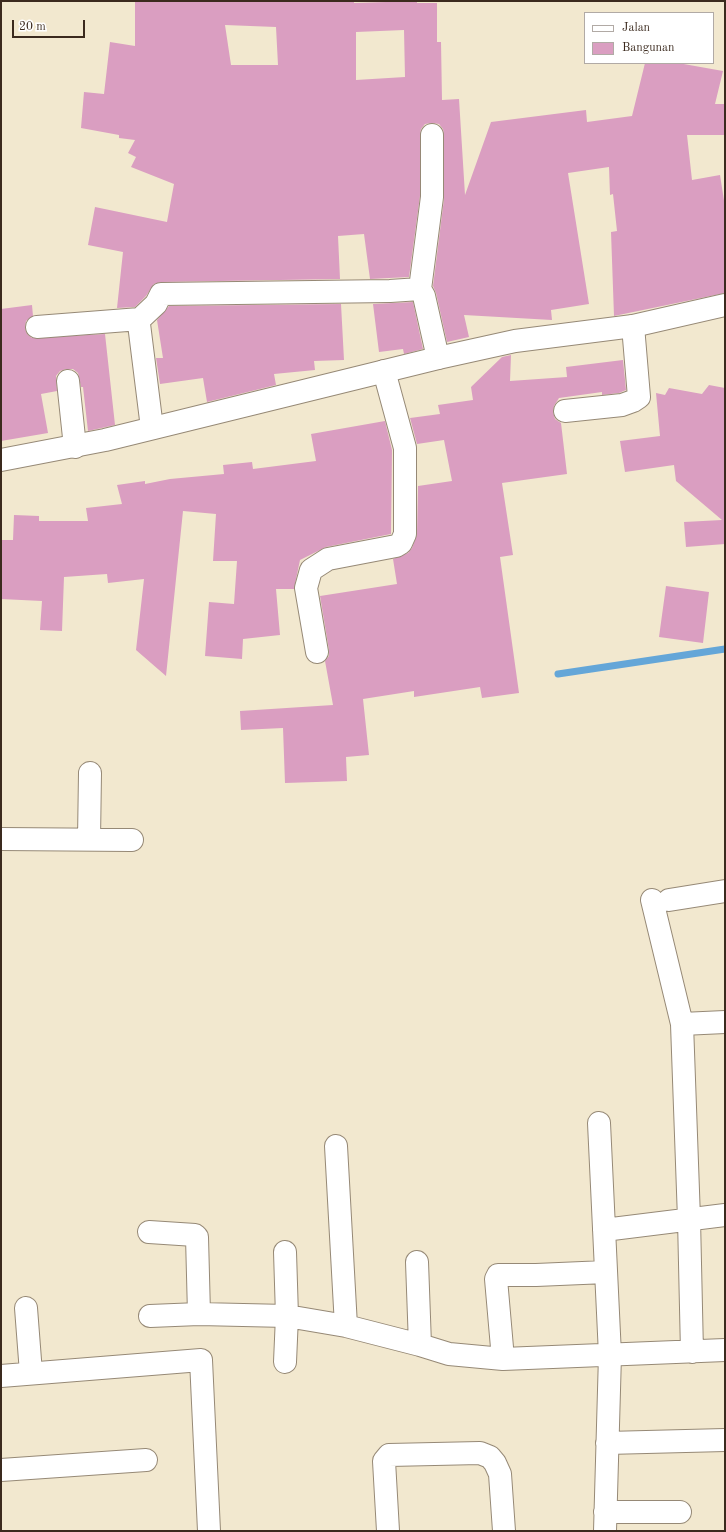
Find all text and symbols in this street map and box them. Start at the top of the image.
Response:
scale bar [14,12,87,38]
legend [584,12,714,64]
text: 20 m [19,21,46,33]
text: Jalan [622,22,650,34]
text: Bangunan [622,42,674,54]

